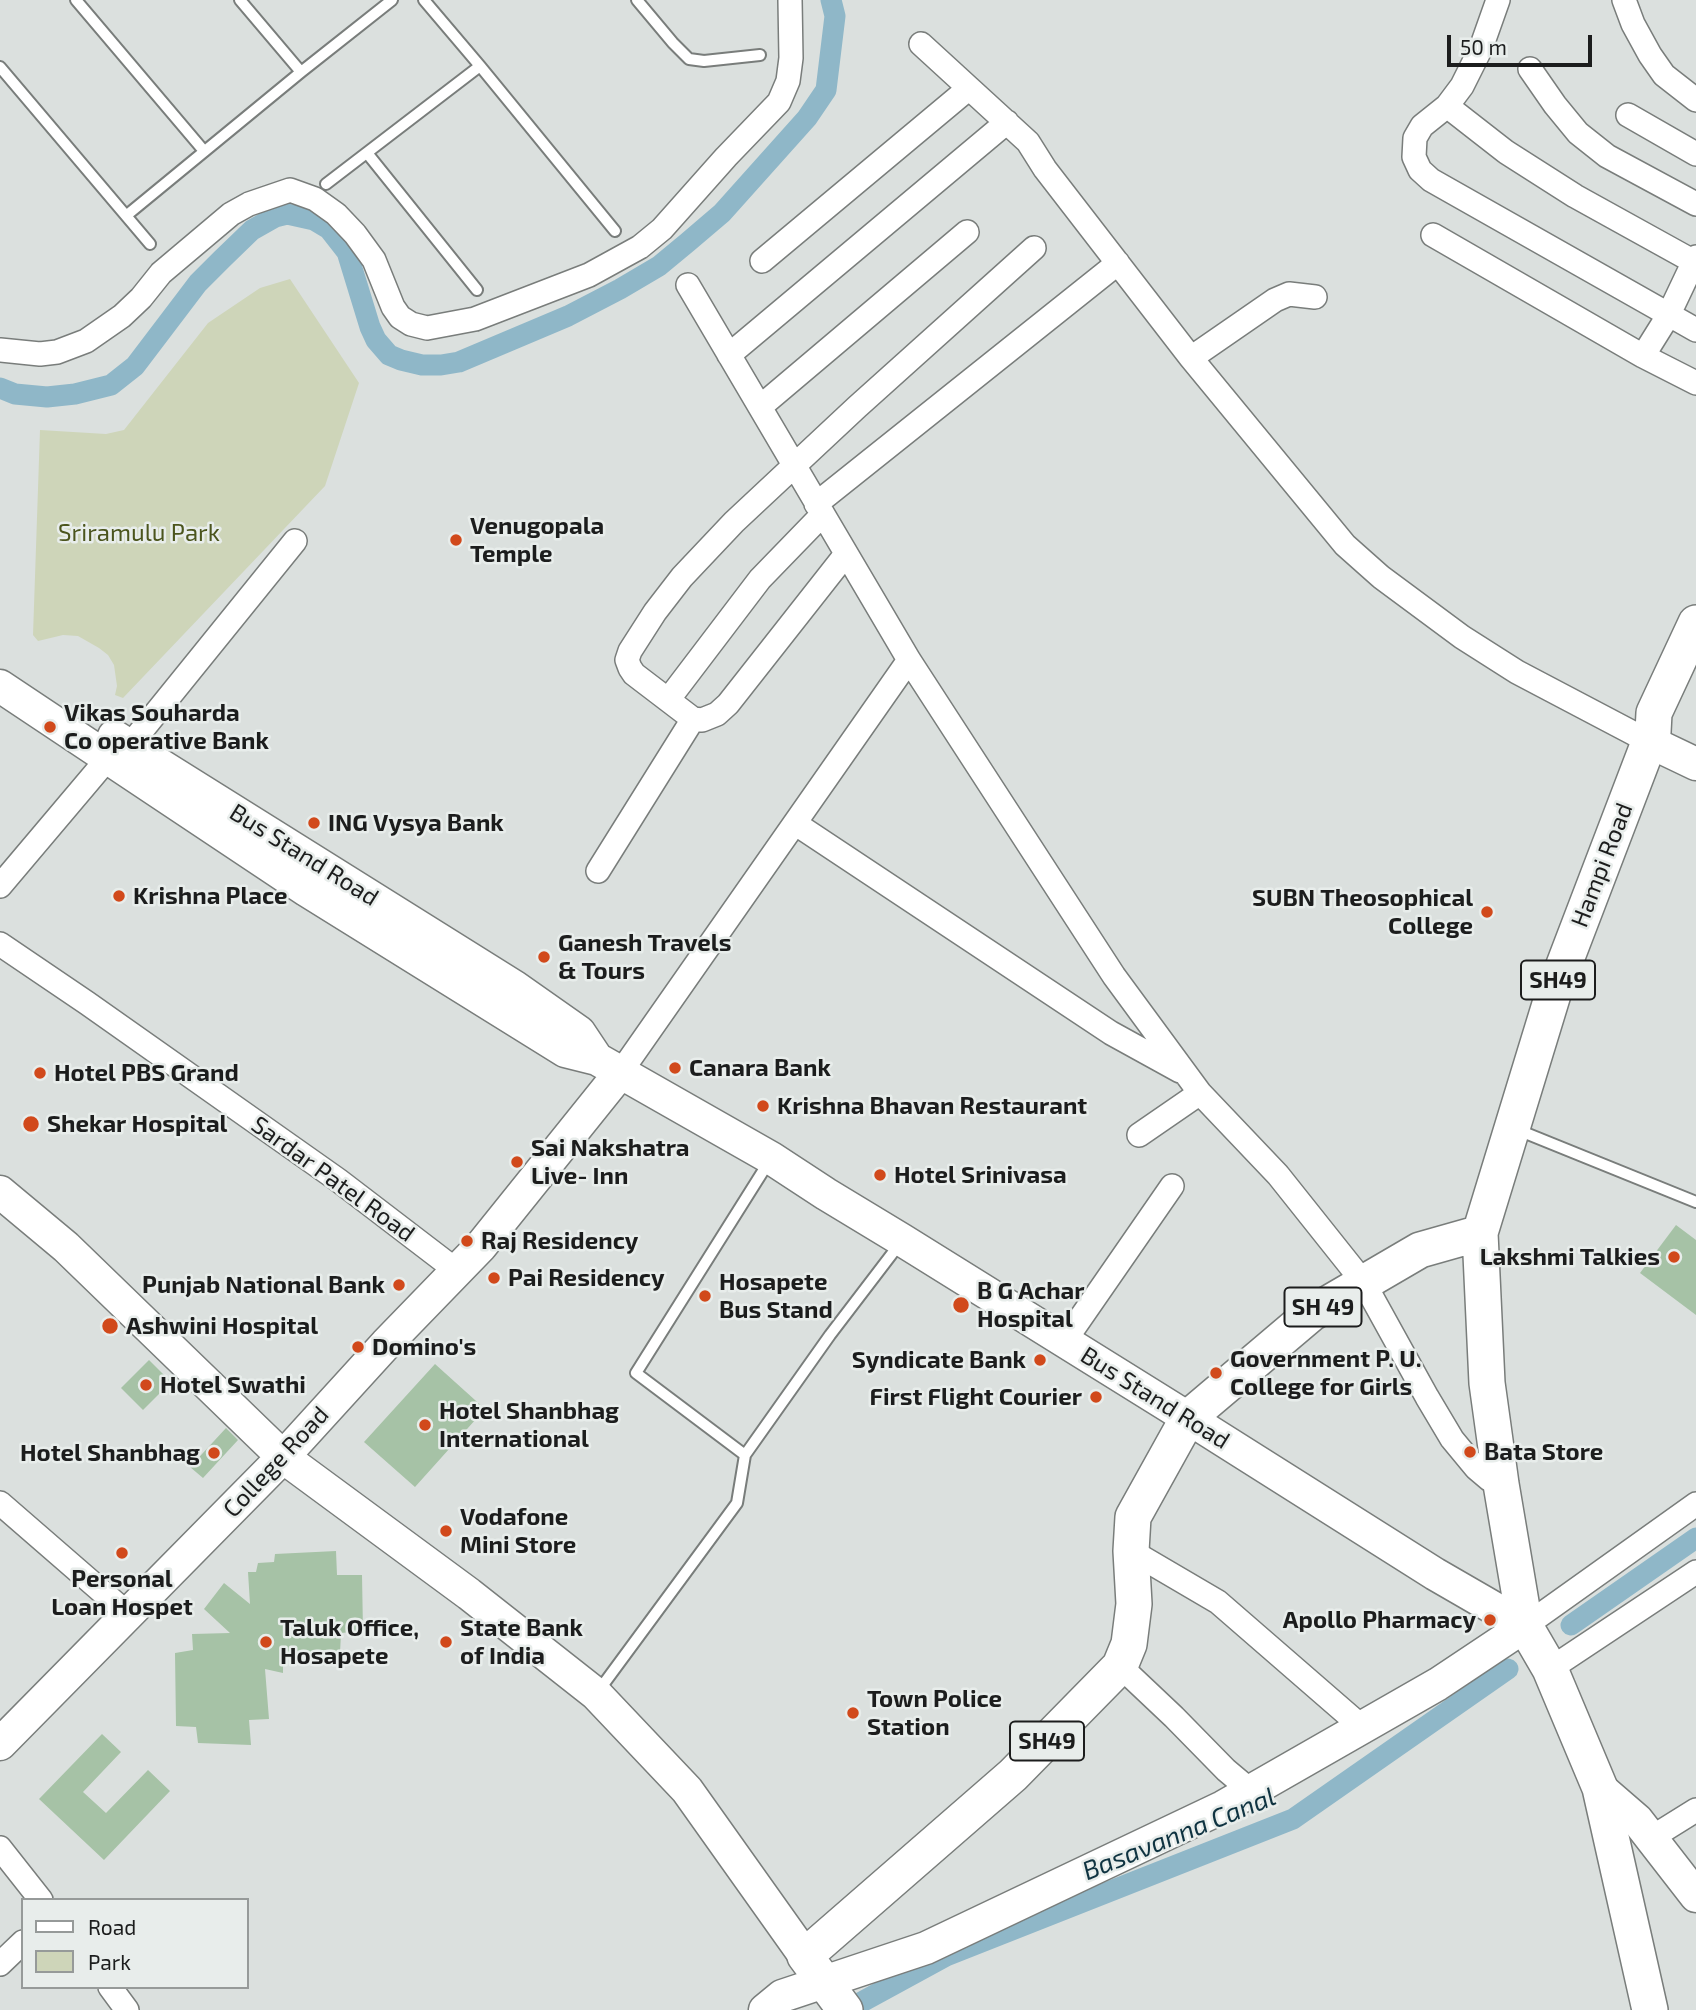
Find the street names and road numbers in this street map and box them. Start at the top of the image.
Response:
street label: Bus Stand Road [224,798,384,912]
street label: Hampi Road [1565,799,1639,931]
road number: SH49 [1521,960,1595,1000]
street label: Sardar Patel Road [246,1110,420,1248]
road number: SH 49 [1284,1288,1362,1326]
street label: Bus Stand Road [1075,1341,1235,1455]
street label: College Road [217,1401,335,1523]
road number: SH49 [1010,1722,1084,1760]

